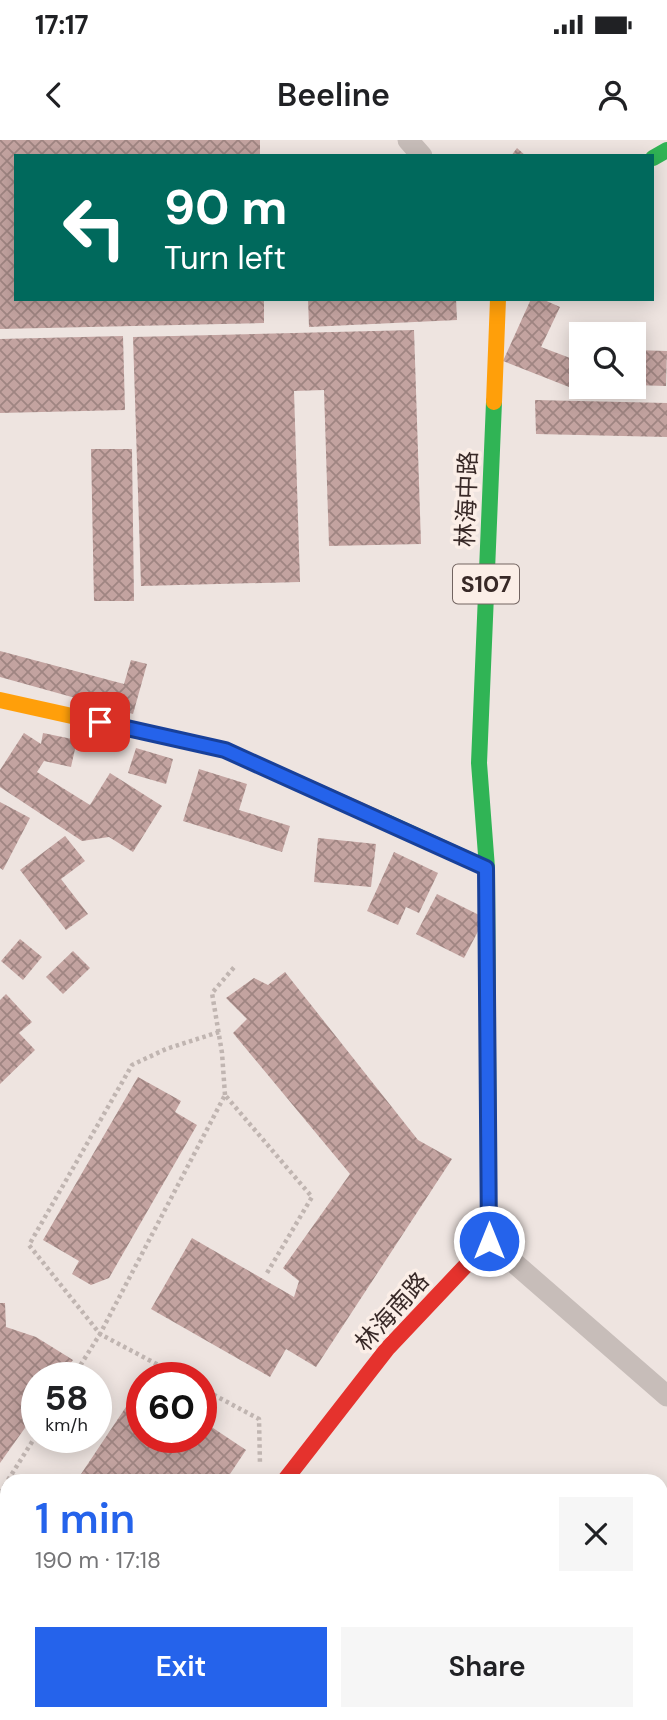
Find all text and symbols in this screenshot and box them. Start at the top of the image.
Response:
text: 17:17 [35,8,88,42]
text: Beeline [277,74,390,116]
icon: back [35,76,73,114]
icon: person [594,76,632,114]
text: 90 m [164,175,287,239]
icon: left [49,182,140,273]
text: Turn left [164,237,286,279]
map controls [569,322,646,399]
button: search [569,322,646,399]
street label: 林海中路 [449,450,484,547]
road number: S107 [453,564,519,604]
pin [70,692,130,752]
icon: arrive [81,703,119,741]
position arrow [452,1204,526,1278]
street label: 林海南路 [348,1266,435,1358]
speed limit sign: 60 [126,1362,217,1453]
text: 58 [45,1375,88,1421]
text: km/h [45,1413,88,1437]
text: 1 min [35,1491,135,1546]
button: close [559,1497,633,1571]
text: 190 m · 17:18 [35,1545,161,1575]
button: Exit [35,1627,327,1707]
button: Share [341,1627,633,1707]

